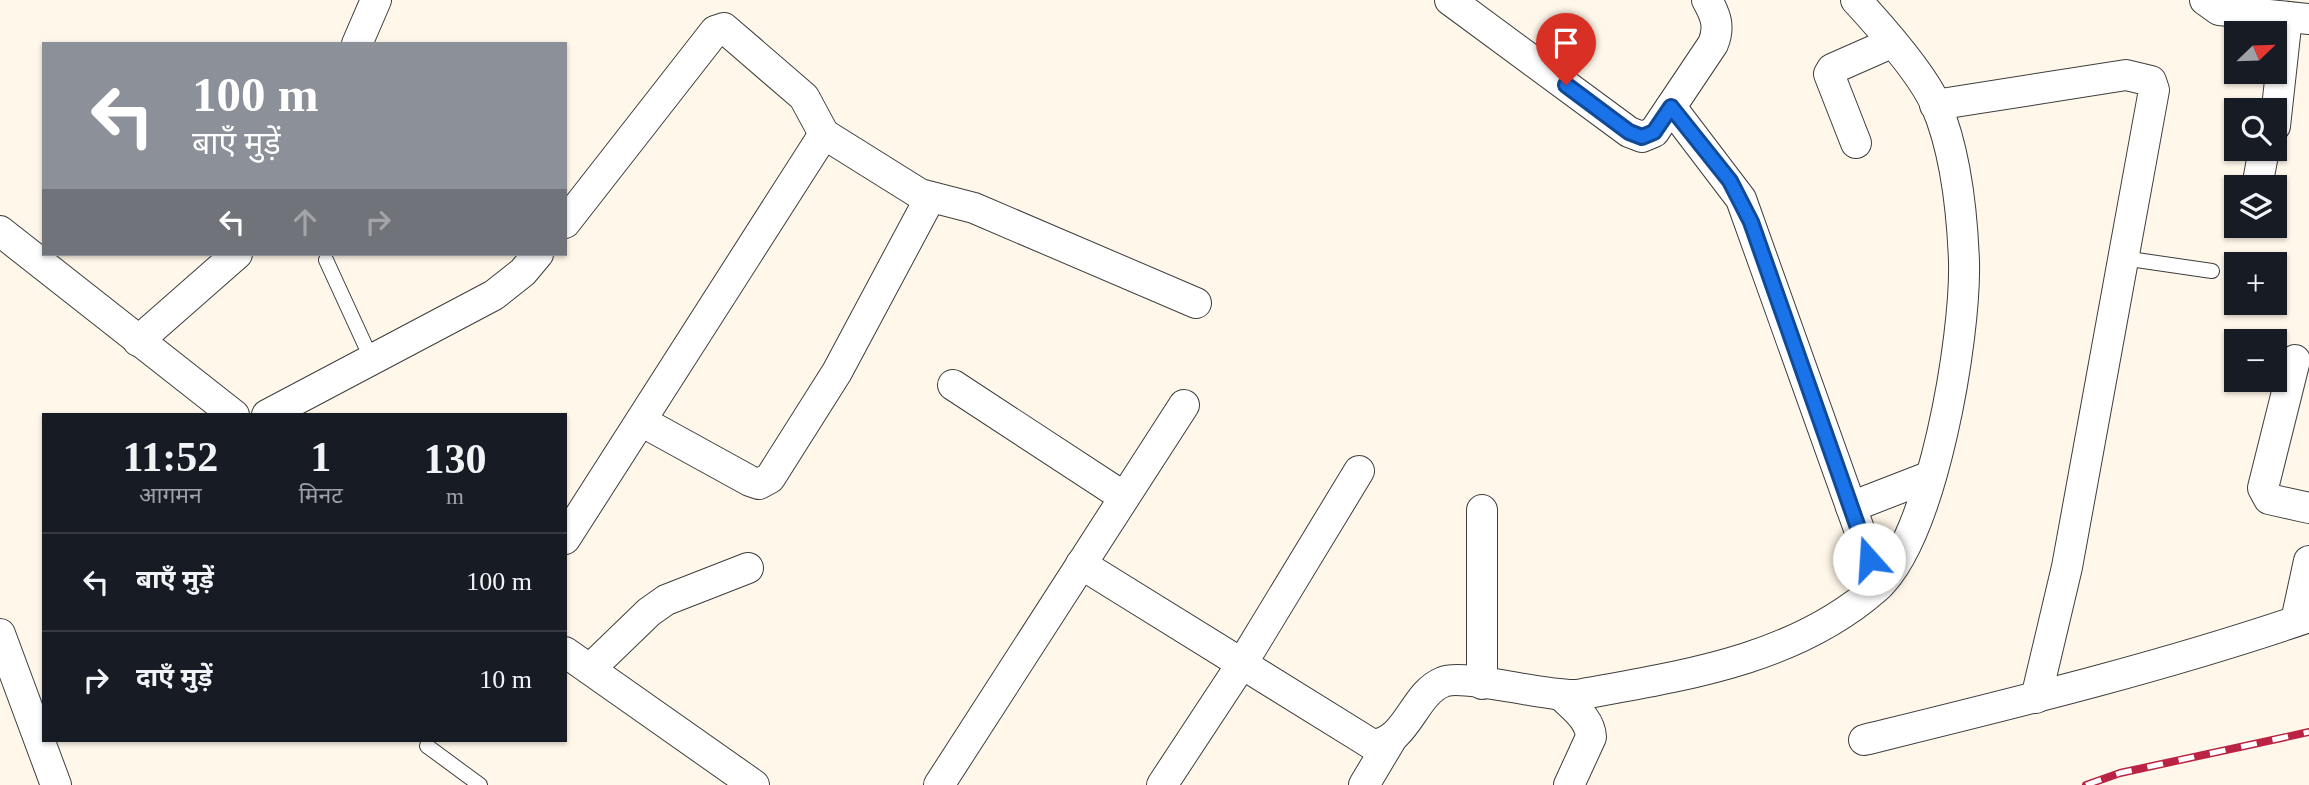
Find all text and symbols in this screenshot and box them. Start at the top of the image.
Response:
pin [1536,13,1596,85]
north arrow [2224,21,2287,84]
map controls [2224,21,2287,392]
icon: arrive [1547,24,1585,62]
text: 100 m [192,67,319,122]
icon: left [77,70,168,161]
button: search [2224,98,2287,161]
text: बाएँ मुड़ें [192,125,281,161]
button: layers [2224,175,2287,238]
icon: left [213,203,251,241]
icon: ahead [286,203,324,241]
icon: right [359,203,397,241]
button: + [2224,252,2287,315]
button: − [2224,329,2287,392]
text: 11:52 [123,434,218,480]
text: 1 [310,434,331,480]
text: 130 [423,436,486,482]
text: आगमन [139,483,202,508]
text: मिनट [299,483,343,508]
text: m [446,484,464,509]
position arrow [1832,522,1906,596]
icon: left [77,563,115,601]
text: बाएँ मुड़ें [136,565,214,594]
text: 100 m [466,567,532,596]
icon: right [77,661,115,699]
text: दाएँ मुड़ें [136,663,212,692]
text: 10 m [479,665,532,694]

